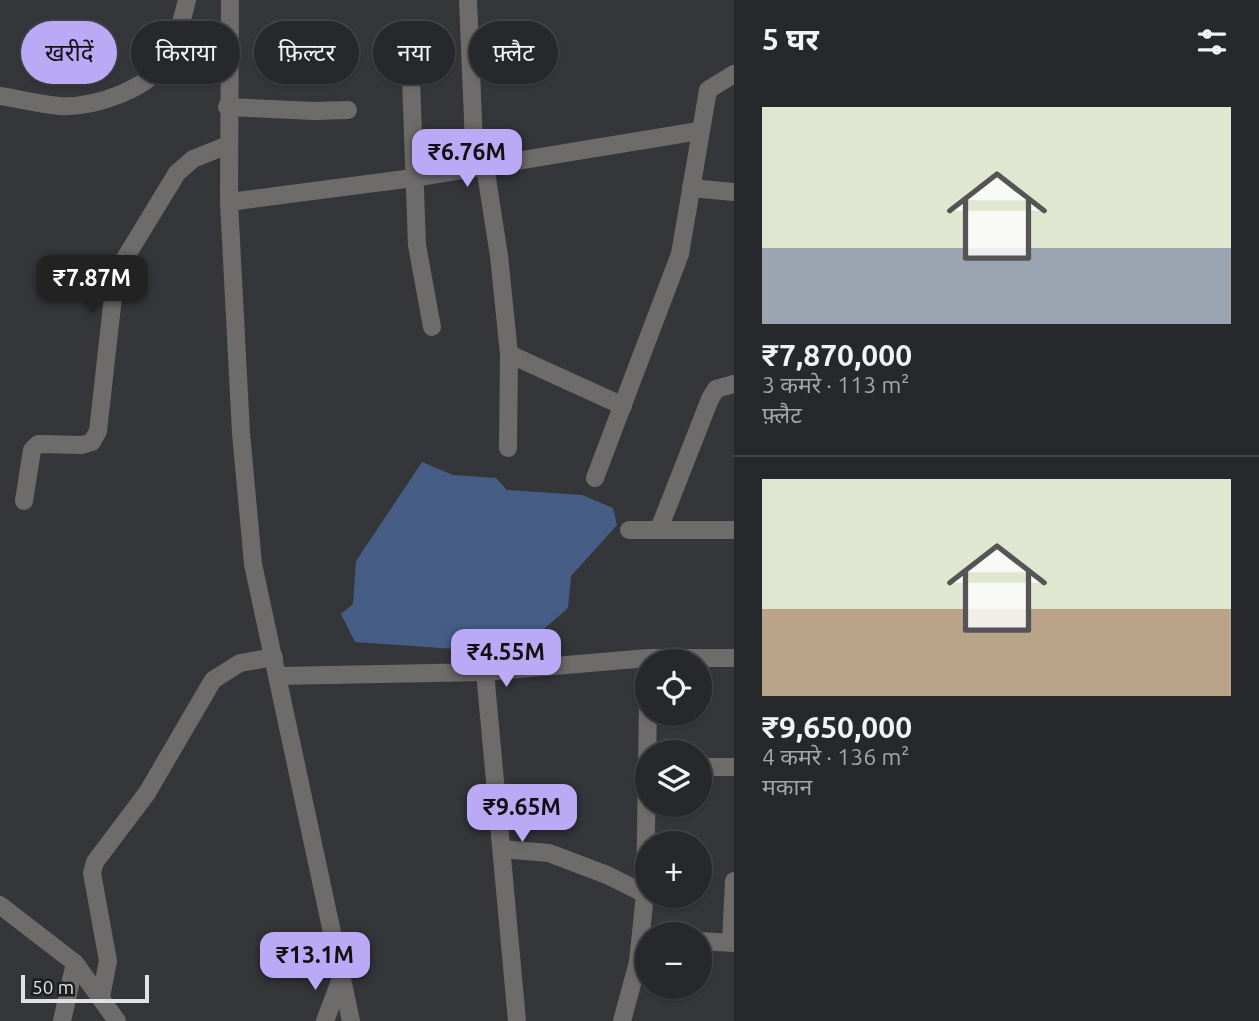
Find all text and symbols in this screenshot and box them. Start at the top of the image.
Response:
chip: खरीदें [21,21,117,84]
chip: किराया [131,21,240,84]
chip: फ़िल्टर [254,21,359,84]
chip: नया [373,21,455,84]
chip: फ़्लैट [469,21,558,84]
text: 5 घर [762,22,819,56]
icon: filters [1193,23,1231,61]
pin: ₹6.76M [410,130,524,189]
text: ₹6.76M [428,139,506,164]
icon: home [934,153,1060,279]
pin: ₹7.87M [35,256,149,315]
text: ₹7.87M [53,265,131,290]
text: ₹7,870,000 [762,338,912,372]
text: 3 कमरे · 113 m² [762,372,910,397]
text: फ़्लैट [762,402,802,427]
icon: home [934,525,1060,651]
pin: ₹4.55M [449,630,563,689]
text: ₹4.55M [467,639,545,664]
map controls [635,649,712,999]
button: locate [635,649,712,726]
text: ₹9,650,000 [762,710,912,744]
button: layers [635,740,712,817]
text: 4 कमरे · 136 m² [762,744,910,769]
text: मकान [762,774,812,799]
pin: ₹9.65M [465,784,579,844]
text: ₹9.65M [483,794,561,819]
button: + [635,831,712,908]
button: − [635,922,712,999]
pin: ₹13.1M [258,932,372,992]
text: ₹13.1M [276,942,354,967]
scale bar [21,972,149,1004]
text: 50 m [32,976,74,998]

